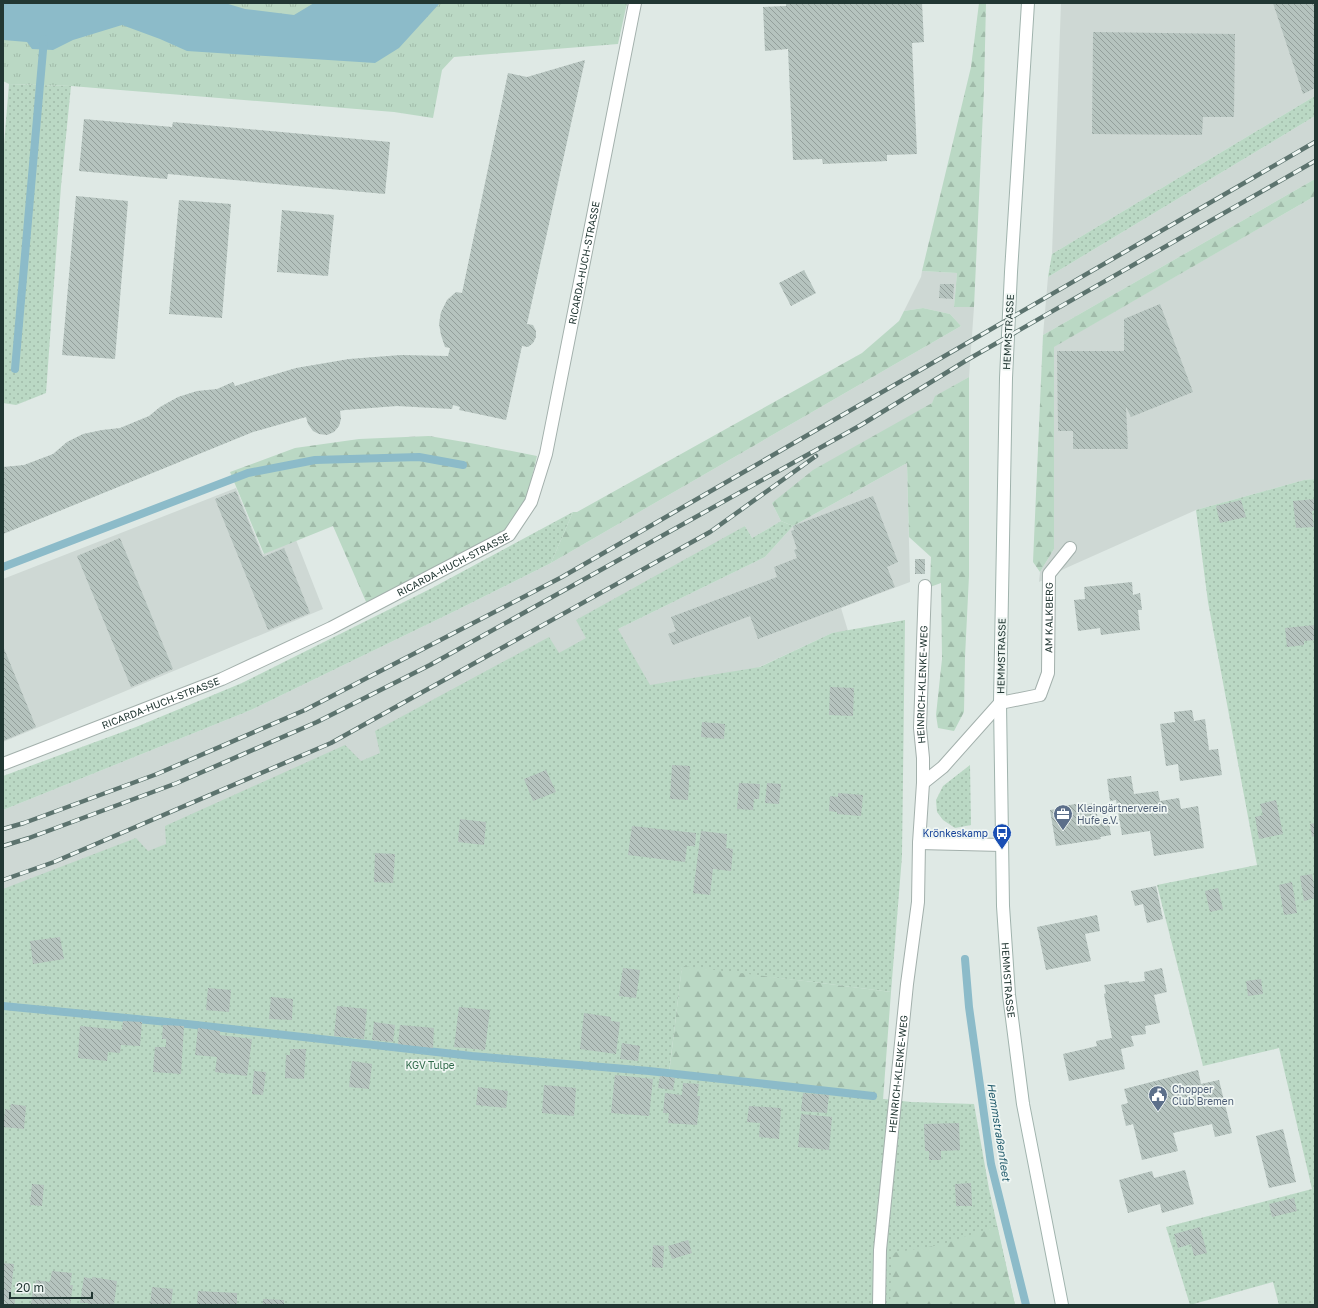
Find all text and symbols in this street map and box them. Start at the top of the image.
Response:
street label: RICARDA-HUCH-STRASSE [566,200,602,325]
street label: HEMMSTRASSE [1000,294,1016,370]
street label: RICARDA-HUCH-STRASSE [395,530,511,599]
street label: AM KALKBERG [1042,582,1055,653]
street label: HEMMSTRASSE [994,618,1008,694]
street label: HEINRICH-KLENKE-WEG [914,625,930,744]
street label: RICARDA-HUCH-STRASSE [100,675,221,731]
place label: Kleingärtnerverein Hufe e.V. [1077,802,1167,826]
office icon: Kleingärtnerverein Hufe e.V. [1052,803,1074,831]
bus stop icon: Krönkeskamp [991,822,1013,850]
place label: Krönkeskamp [922,827,988,839]
street label: HEMMSTRASSE [999,942,1018,1019]
street label: HEINRICH-KLENKE-WEG [886,1014,910,1133]
park label: KGV Tulpe [405,1059,455,1071]
water label: Hemmstraßenfleet [985,1082,1014,1183]
place label: Chopper Club Bremen [1172,1083,1234,1107]
public building icon: Chopper Club Bremen [1147,1084,1169,1112]
scale bar [10,1274,92,1300]
text: 20 m [16,1280,44,1295]

